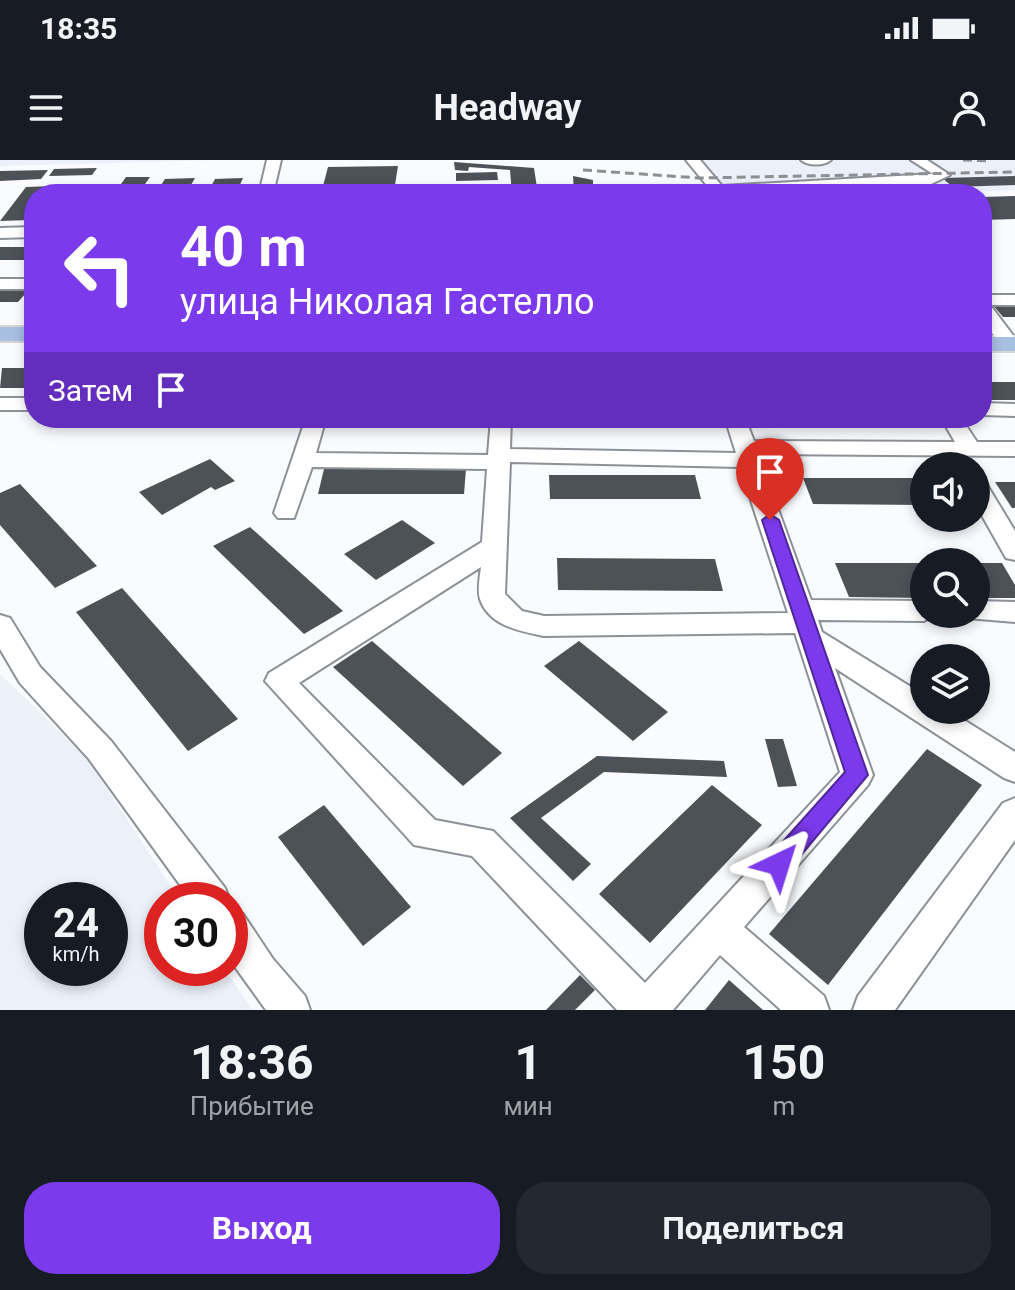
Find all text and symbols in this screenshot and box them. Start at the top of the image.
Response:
text: 18:35 [40,11,117,46]
icon: menu [24,86,68,130]
icon: person [947,86,991,130]
text: Headway [434,87,581,129]
text: 40 m [180,214,307,280]
icon: left [48,216,152,320]
text: улица Николая Гастелло [180,281,595,323]
icon: arrive [149,368,193,412]
text: Затем [48,373,133,408]
pin [736,438,804,520]
icon: arrive [748,450,792,494]
map controls [910,452,990,724]
button: sound [910,452,990,532]
button: search [910,548,990,628]
button: layers [910,644,990,724]
position arrow [737,822,821,906]
speed limit sign: 30 [144,882,248,986]
text: 24 [53,900,99,947]
text: km/h [53,942,99,966]
text: 18:36 [190,1034,314,1091]
text: 1 [514,1034,542,1091]
text: 150 [743,1034,825,1091]
text: Прибытие [190,1091,314,1121]
text: мин [504,1091,553,1121]
text: m [772,1091,795,1121]
button: Выход [24,1182,500,1274]
button: Поделиться [516,1182,991,1274]

